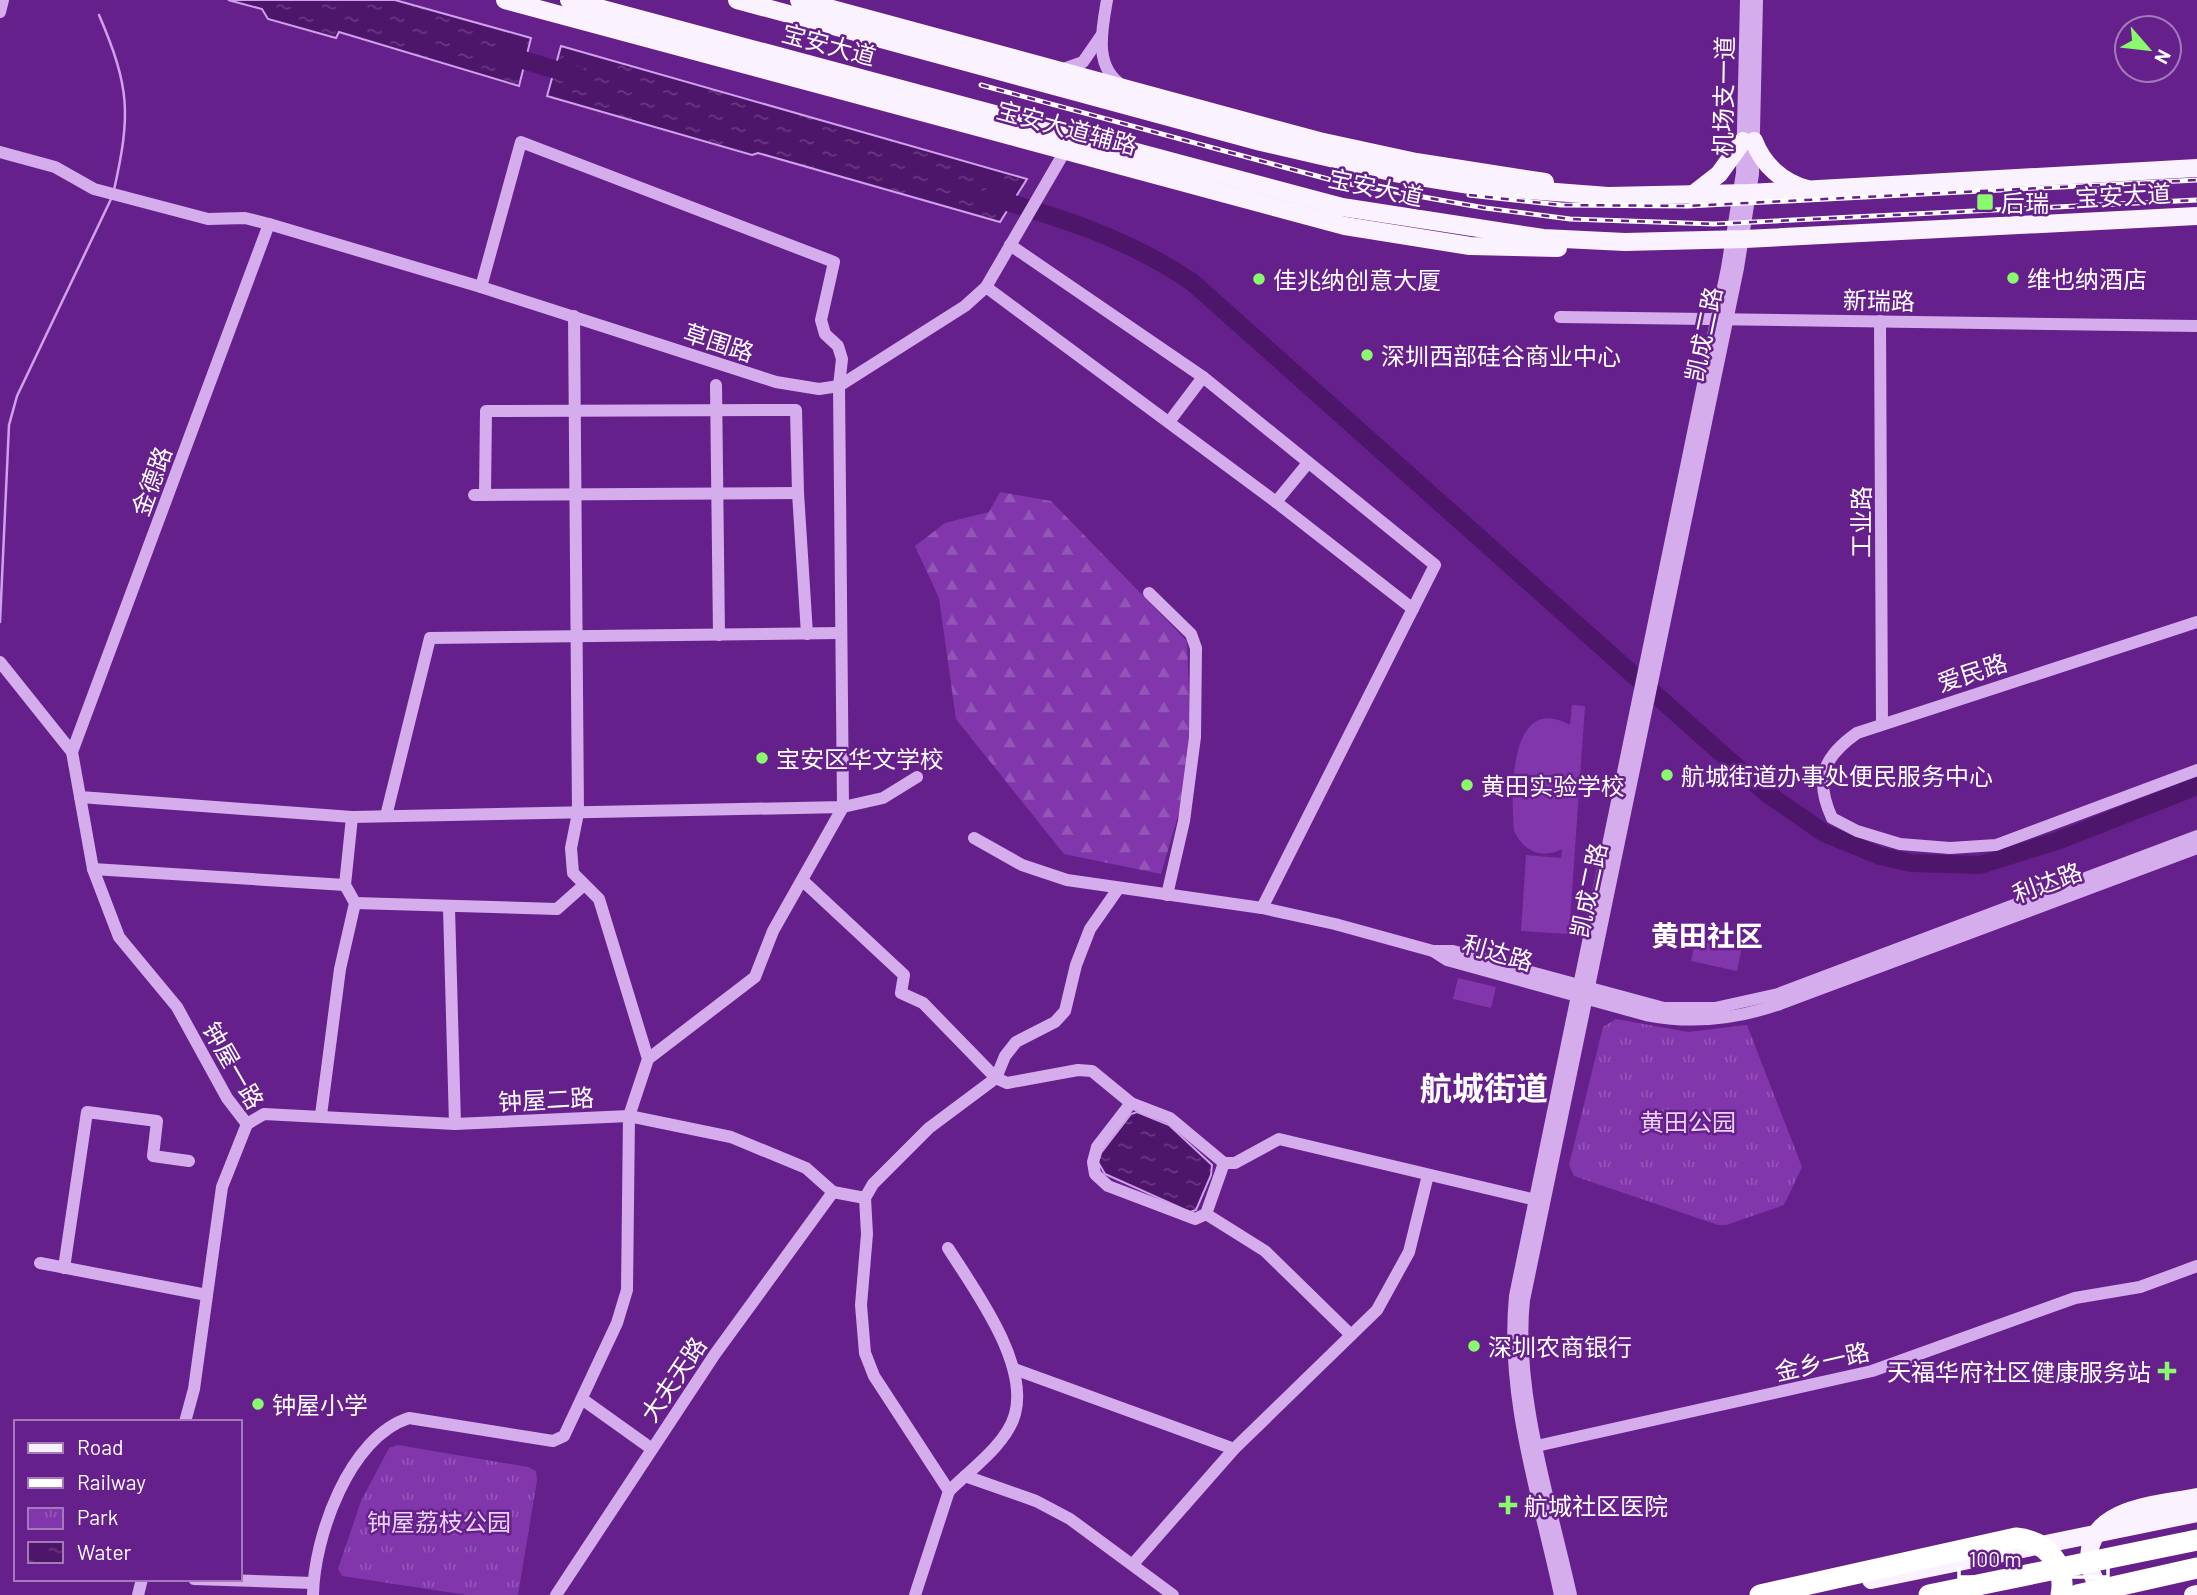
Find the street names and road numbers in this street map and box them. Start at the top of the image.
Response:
street label: 宝安大道 [779,18,879,70]
street label: 机场支一道 [1707,36,1739,156]
street label: 宝安大道辅路 [994,94,1140,160]
street label: 宝安大道 [1326,163,1426,211]
street label: 宝安大道 [2074,178,2172,212]
street label: 凯成二路 [1679,284,1727,384]
street label: 新瑞路 [1843,285,1915,315]
street label: 草围路 [680,317,758,367]
street label: 金德路 [125,442,177,520]
street label: 工业路 [1846,486,1875,558]
street label: 爱民路 [1933,647,2011,697]
street label: 凯成二路 [1564,840,1612,940]
street label: 利达路 [2008,856,2086,908]
street label: 利达路 [1459,928,1537,976]
street label: 钟屋一路 [197,1016,271,1114]
street label: 钟屋二路 [497,1082,595,1116]
street label: 大夫天路 [634,1331,712,1427]
street label: 金乡一路 [1772,1336,1872,1386]

